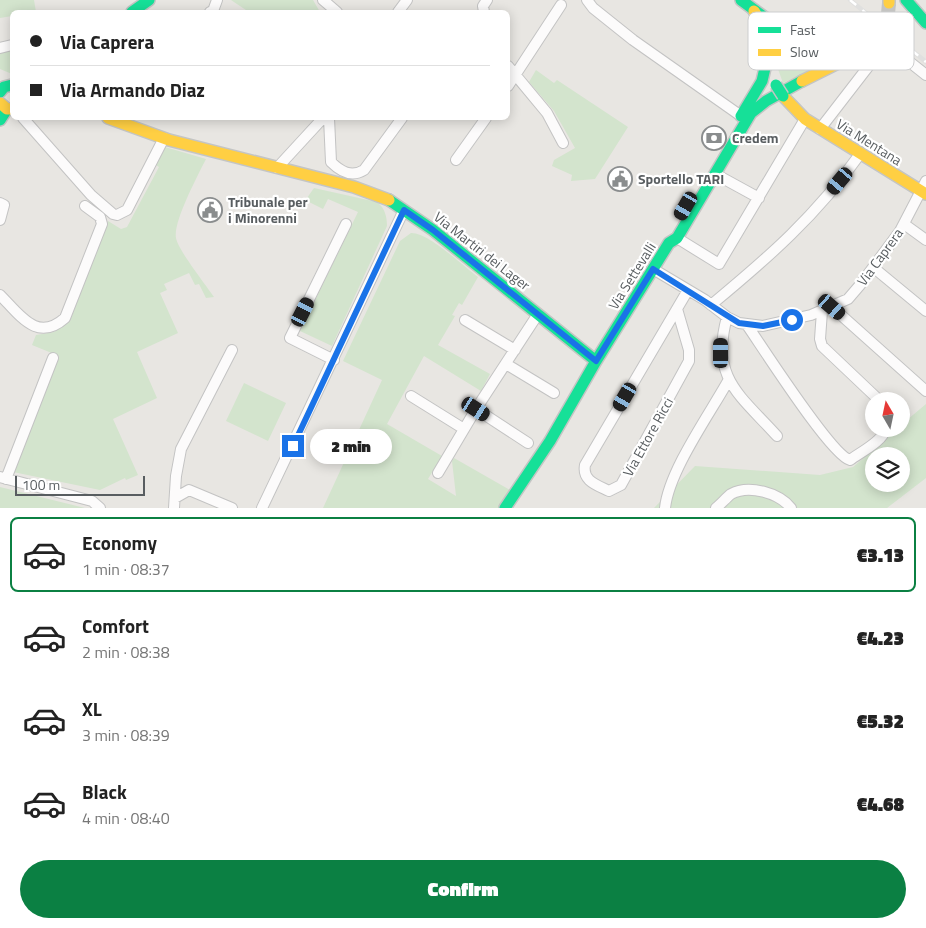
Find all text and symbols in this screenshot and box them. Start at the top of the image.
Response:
legend [748,12,914,70]
text: Fast [790,19,815,40]
text: Via Caprera [60,27,154,56]
text: Slow [790,41,819,62]
text: Via Armando Diaz [60,75,205,104]
street label: Via Mentana [832,113,906,170]
bank icon: Credem [701,125,727,151]
place label: Credem [732,127,779,148]
car [824,165,855,197]
public building icon: Sportello TARI [607,166,633,192]
place label: Sportello TARI [638,168,724,189]
car [672,189,699,223]
place label: Tribunale per i Minorenni [228,191,308,228]
public building icon: Tribunale per i Minorenni [197,197,223,223]
street label: Via Martiri dei Lager [430,206,535,295]
street label: Via Caprera [851,223,908,290]
street label: Via Settevalli [603,238,661,313]
car [815,291,848,323]
car [289,295,316,329]
route start [781,309,803,331]
car [713,338,728,368]
car [611,380,638,414]
north arrow [865,392,910,438]
map controls [865,392,910,492]
street label: Via Ettore Ricci [617,393,678,480]
car [459,395,492,423]
callout: 2 min [310,428,393,464]
text: 2 min [331,434,371,458]
route end [282,435,304,457]
button: layers [865,447,910,492]
scale bar [15,473,145,496]
text: 100 m [22,474,60,495]
text: Economy [82,528,157,557]
icon: car [22,532,67,577]
text: €3.13 [857,540,904,569]
text: 1 min · 08:37 [82,557,170,581]
text: Comfort [82,611,149,640]
icon: car [22,615,67,660]
text: €4.23 [857,623,904,652]
text: 2 min · 08:38 [82,640,170,664]
text: XL [82,694,102,723]
icon: car [22,698,67,743]
text: €5.32 [857,706,904,735]
text: 3 min · 08:39 [82,723,170,747]
text: Black [82,777,127,806]
icon: car [22,781,67,826]
text: €4.68 [857,789,904,818]
text: 4 min · 08:40 [82,806,170,830]
button: Confirm [20,860,906,918]

